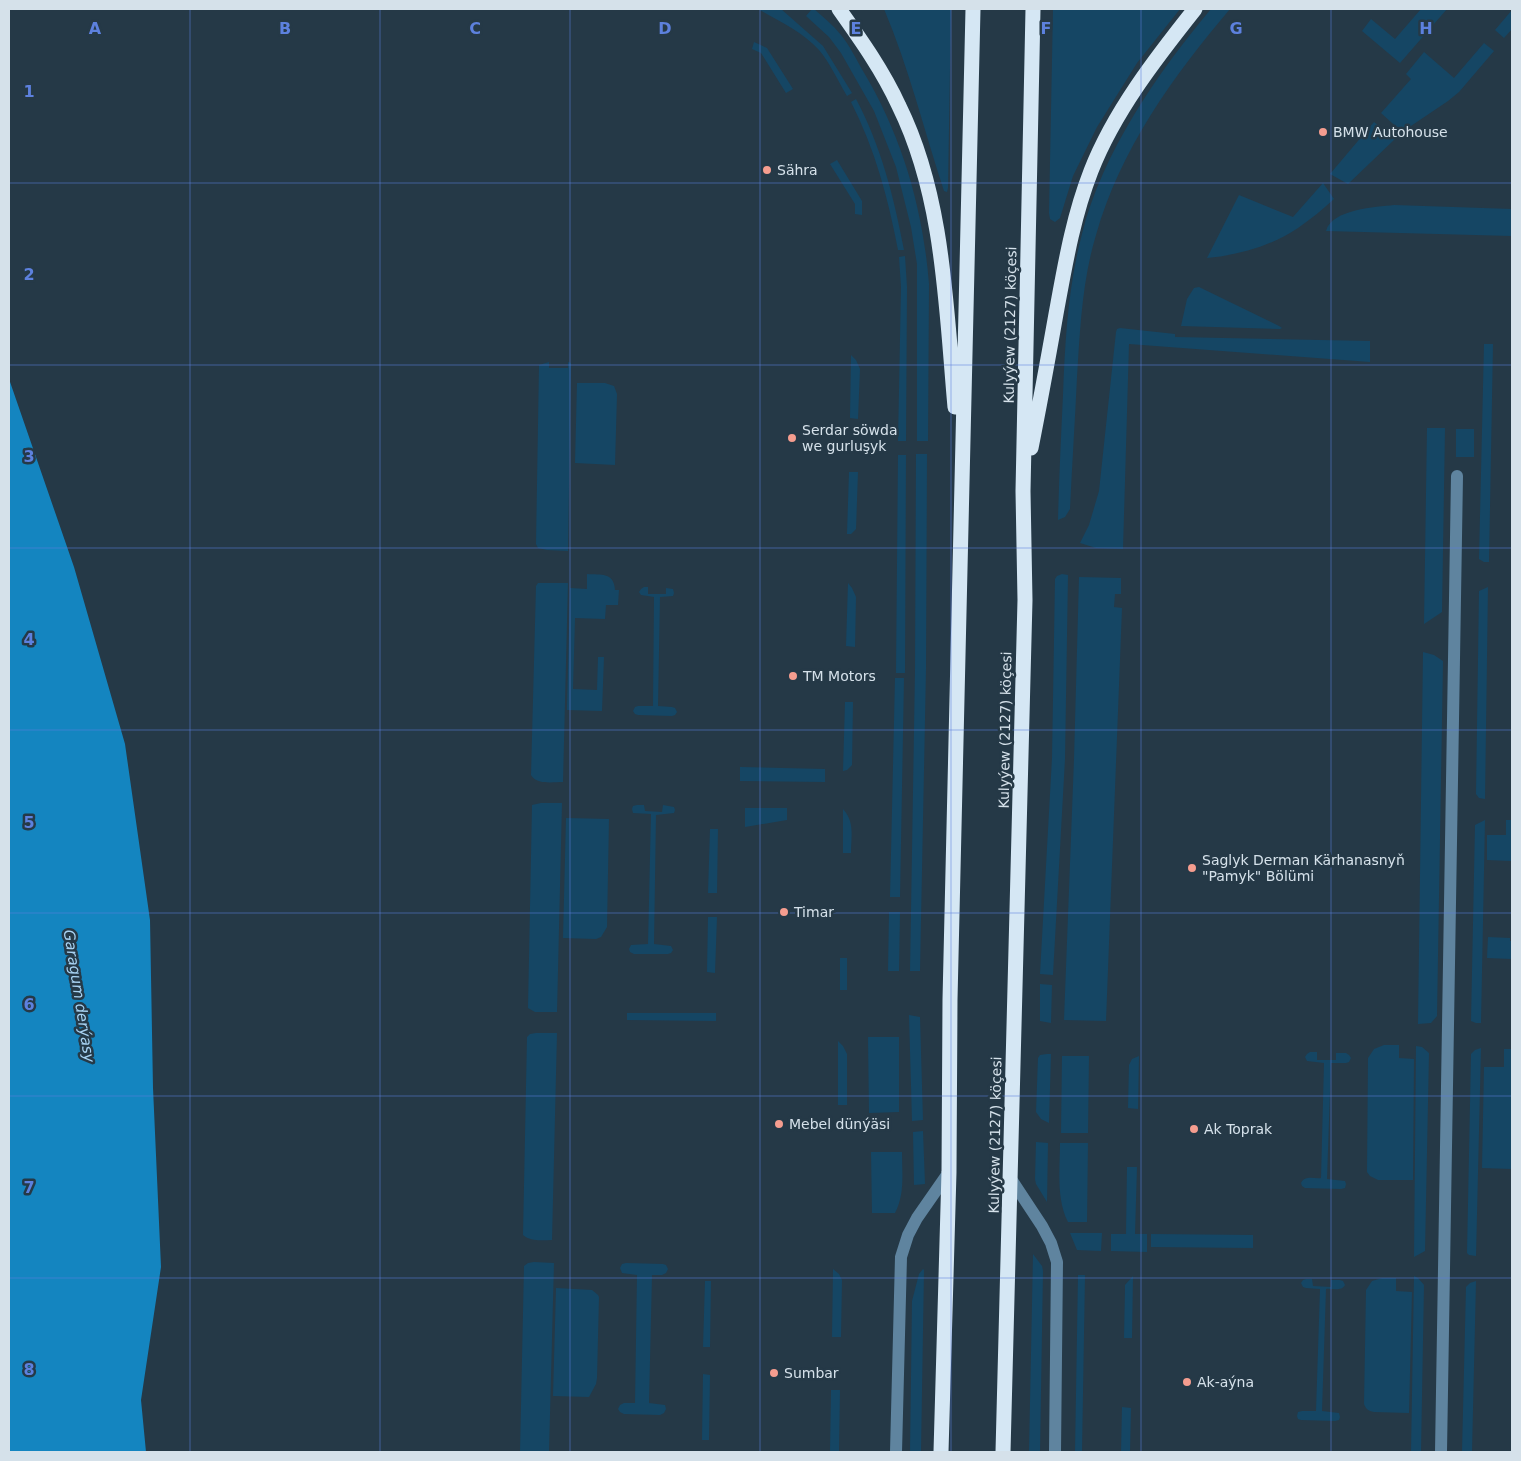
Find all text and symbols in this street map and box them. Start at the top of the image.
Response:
text: A [89,19,102,38]
text: B [279,19,291,38]
text: C [469,19,481,38]
text: D [658,19,672,38]
text: E [851,19,861,38]
text: F [1041,19,1051,38]
text: G [1229,19,1243,38]
text: H [1419,19,1433,38]
text: 1 [23,82,35,101]
place label: BMW Autohouse [1333,124,1448,140]
marker: BMW Autohouse [1317,126,1329,138]
place label: Sähra [777,162,818,178]
marker: Sähra [761,164,773,176]
street label: Kulyýew (2127) köçesi [1001,246,1019,404]
text: 2 [23,265,35,284]
place label: Serdar söwda we gurluşyk [802,422,897,454]
marker: Serdar söwda we gurluşyk [786,432,798,444]
text: 3 [23,447,35,466]
text: 4 [23,630,35,649]
street label: Kulyýew (2127) köçesi [996,651,1014,809]
place label: TM Motors [802,668,876,684]
marker: TM Motors [787,670,799,682]
text: 5 [23,813,35,832]
place label: Saglyk Derman Kärhanasnyň "Pamyk" Bölümi [1202,852,1405,884]
marker: Saglyk Derman Kärhanasnyň "Pamyk" Bölümi [1186,862,1198,874]
place label: Timar [793,904,834,920]
marker: Timar [778,906,790,918]
water label: Garagum derýasy [60,928,99,1065]
text: 6 [23,995,35,1014]
street label: Kulyýew (2127) köçesi [986,1056,1004,1214]
place label: Mebel dünýäsi [789,1116,890,1132]
marker: Mebel dünýäsi [773,1118,785,1130]
place label: Ak Toprak [1204,1121,1273,1137]
marker: Ak Toprak [1188,1123,1200,1135]
text: 7 [23,1178,35,1197]
text: 8 [23,1360,35,1379]
place label: Sumbar [784,1365,839,1381]
marker: Sumbar [768,1367,780,1379]
place label: Ak-aýna [1197,1374,1254,1390]
marker: Ak-aýna [1181,1376,1193,1388]

